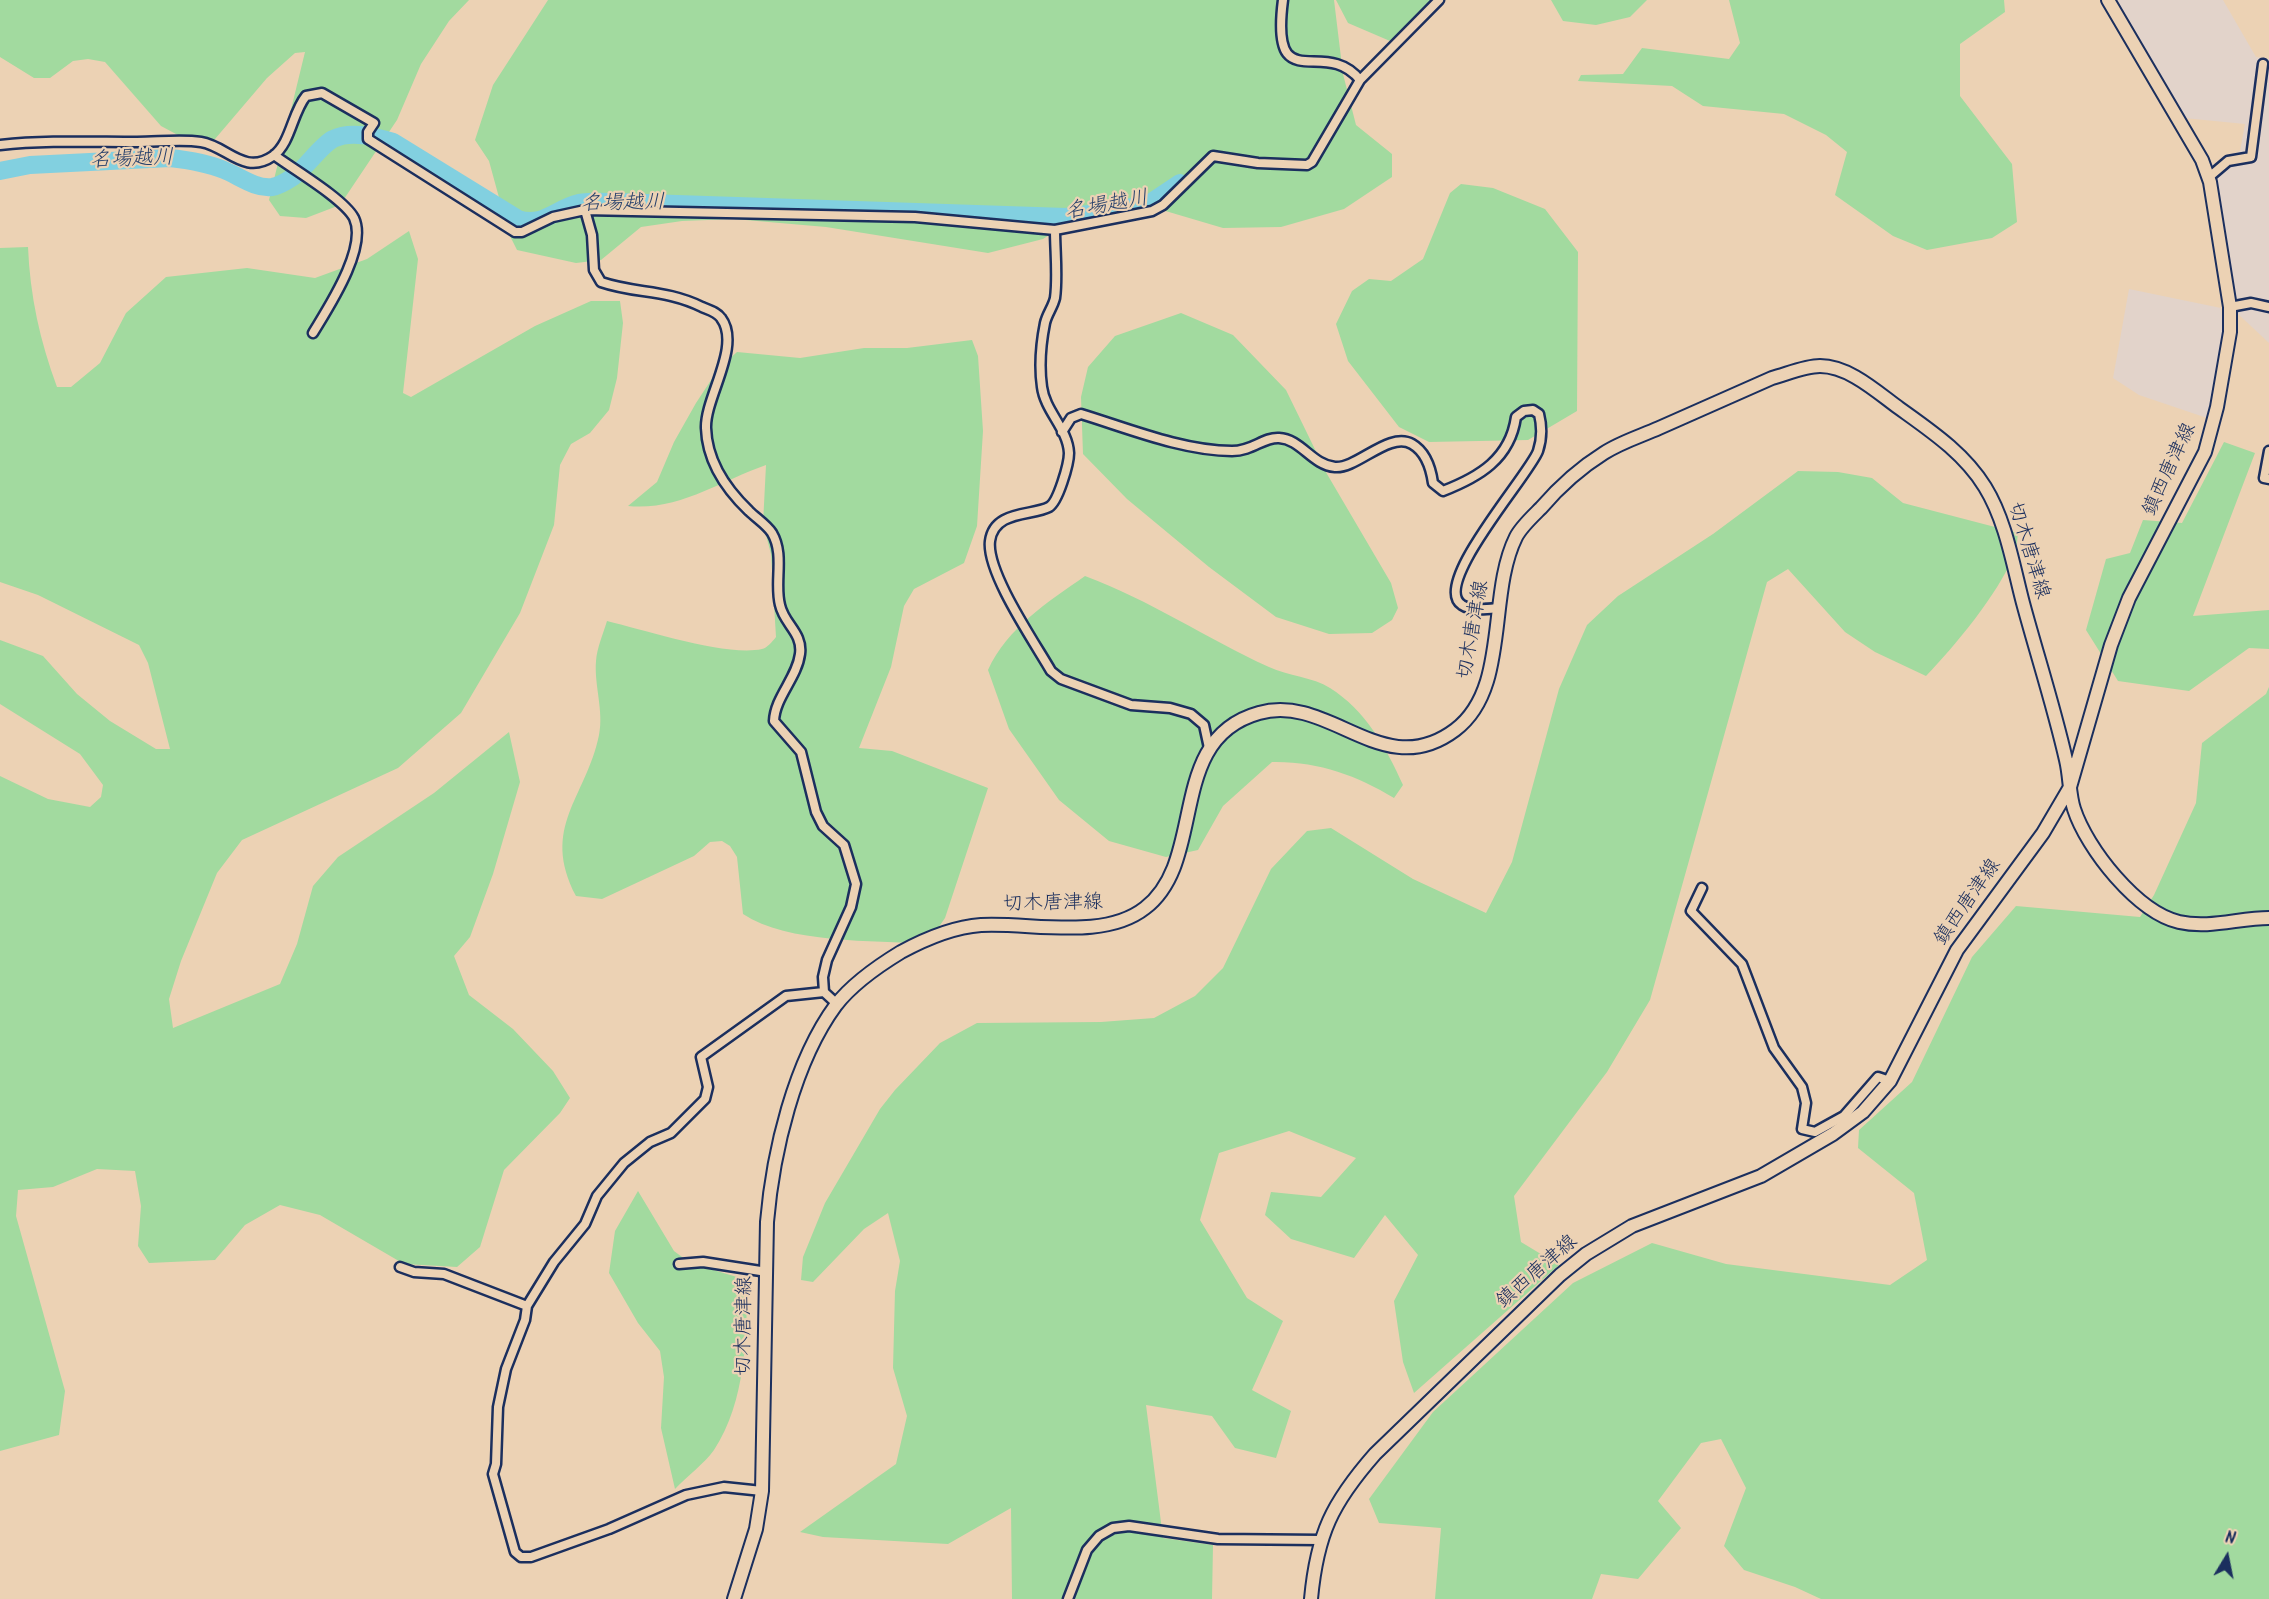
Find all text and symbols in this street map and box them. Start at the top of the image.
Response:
water label: 名場越川 [90,147,174,175]
water label: 名場越川 [1063,187,1151,227]
water label: 名場越川 [581,192,665,218]
street label: 鎮西唐津線 [2139,420,2203,520]
street label: 切木唐津線 [2001,500,2053,602]
street label: 切木唐津線 [1454,579,1496,681]
street label: 鎮西唐津線 [1930,855,2008,951]
street label: 切木唐津線 [1003,892,1103,918]
street label: 鎮西唐津線 [1492,1231,1584,1315]
street label: 切木唐津線 [733,1276,759,1376]
text: N [2223,1526,2237,1552]
north arrow [2197,1527,2257,1587]

